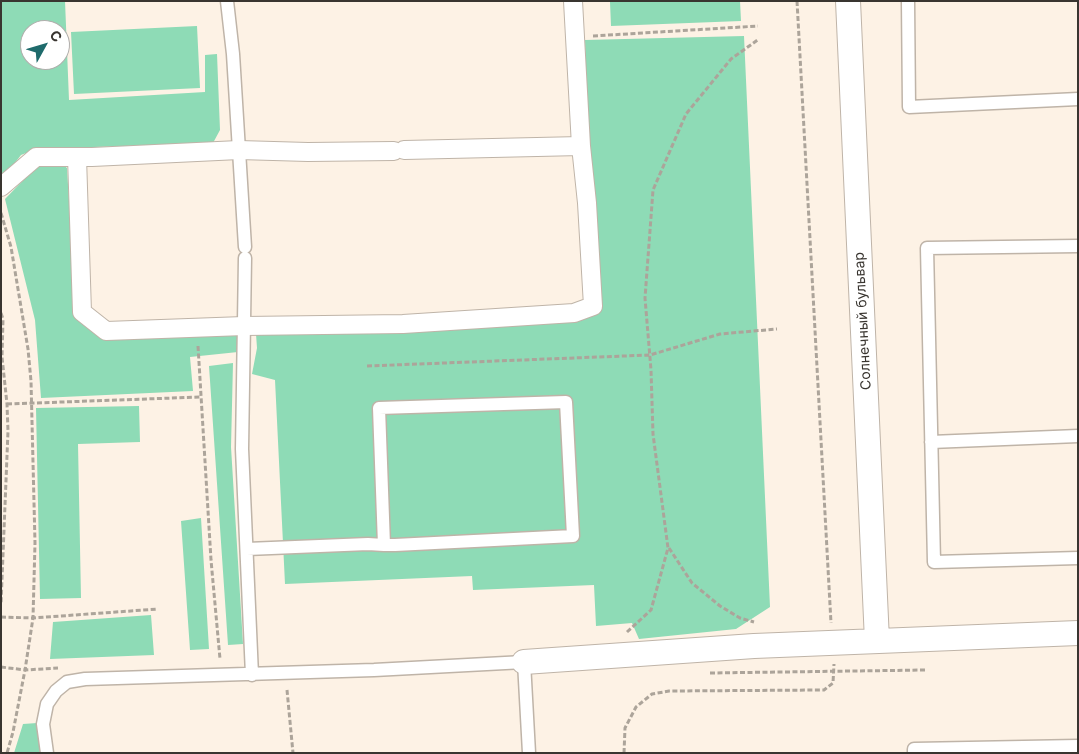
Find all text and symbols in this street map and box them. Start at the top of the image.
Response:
north arrow [20,20,70,70]
text: С [46,26,66,45]
street label: Солнечный бульвар [851,252,875,390]

